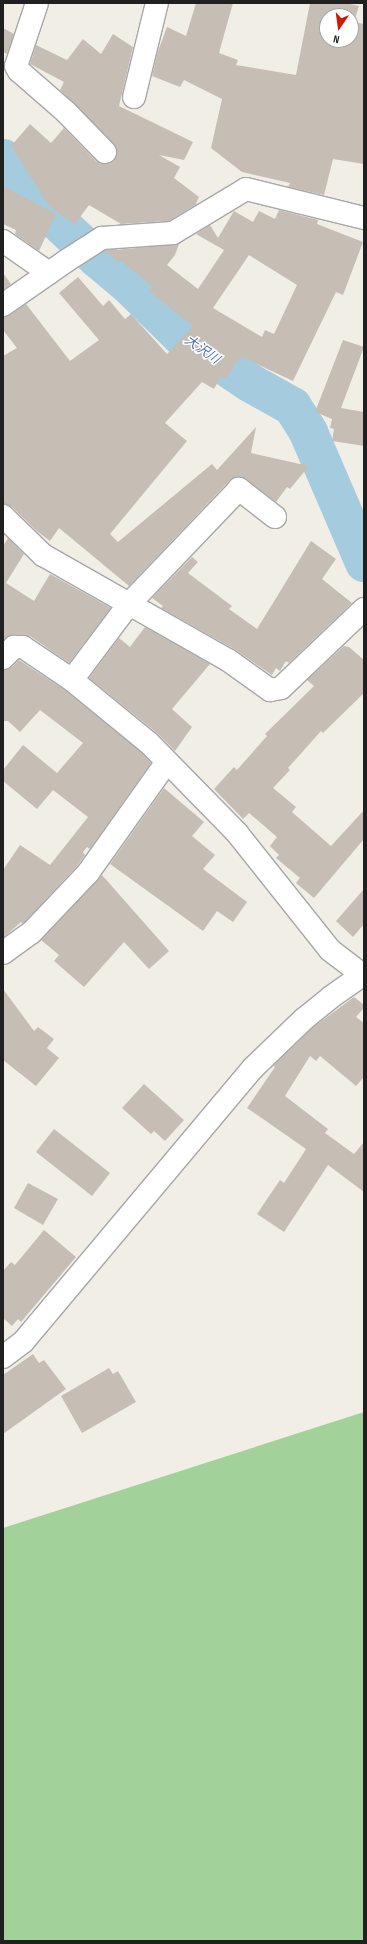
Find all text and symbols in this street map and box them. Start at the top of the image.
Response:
north arrow [319,8,359,48]
text: N [332,32,341,46]
water label: 大沢川 [182,332,222,368]

